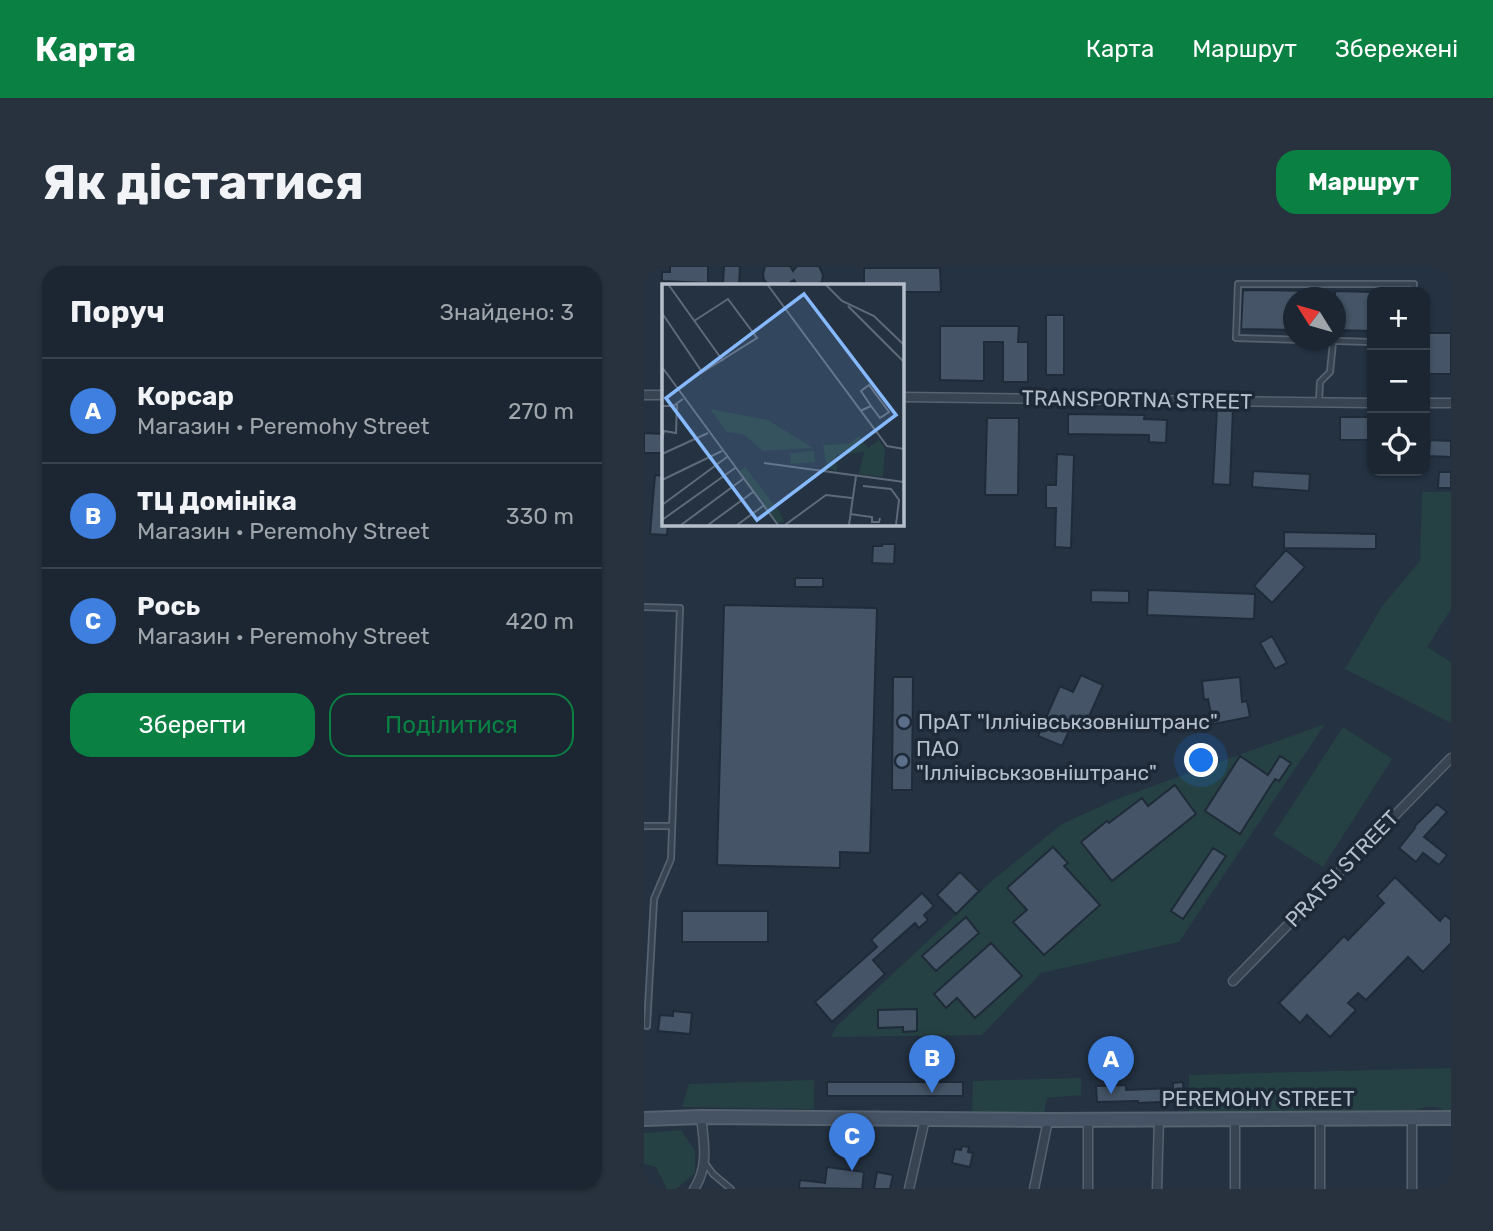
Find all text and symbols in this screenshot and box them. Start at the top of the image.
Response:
text: Карта [35,30,136,69]
text: Карта [1086,35,1154,63]
text: Маршрут [1192,35,1297,63]
text: Збережені [1335,35,1458,63]
button: Маршрут [1276,150,1451,214]
text: Як дістатися [42,153,364,211]
inset map [662,284,903,525]
north arrow [1283,287,1346,350]
map controls [1367,287,1430,476]
button: + [1367,287,1430,350]
text: Поруч [70,294,165,330]
text: Знайдено: 3 [440,298,574,326]
button: − [1367,350,1430,413]
text: Корсар [137,381,234,412]
street label: TRANSPORTNA STREET [1021,385,1253,414]
text: A [85,397,101,425]
text: 270 m [508,397,574,425]
text: Магазин · Peremohy Street [137,412,430,440]
button: locate [1367,413,1430,476]
text: ТЦ Домініка [137,486,297,517]
text: B [85,502,101,530]
text: 330 m [506,502,574,530]
text: Магазин · Peremohy Street [137,517,430,545]
text: Рось [137,591,200,622]
text: C [85,607,101,635]
text: 420 m [506,607,574,635]
text: Магазин · Peremohy Street [137,622,430,650]
button: Зберегти [70,693,315,757]
button: Поділитися [329,693,574,757]
place label: ПрАТ "Іллічівськзовніштранс" [918,709,1218,734]
marker: ПрАТ "Іллічівськзовніштранс" [896,714,912,730]
place label: ПАО "Іллічівськзовніштранс" [916,736,1157,785]
your location [1184,743,1218,777]
marker: ПАО "Іллічівськзовніштранс" [894,753,910,769]
street label: PRATSI STREET [1280,805,1403,932]
pin: B [909,1035,955,1093]
pin: A [1088,1036,1134,1094]
street label: PEREMOHY STREET [1161,1086,1355,1111]
pin: C [829,1113,875,1171]

